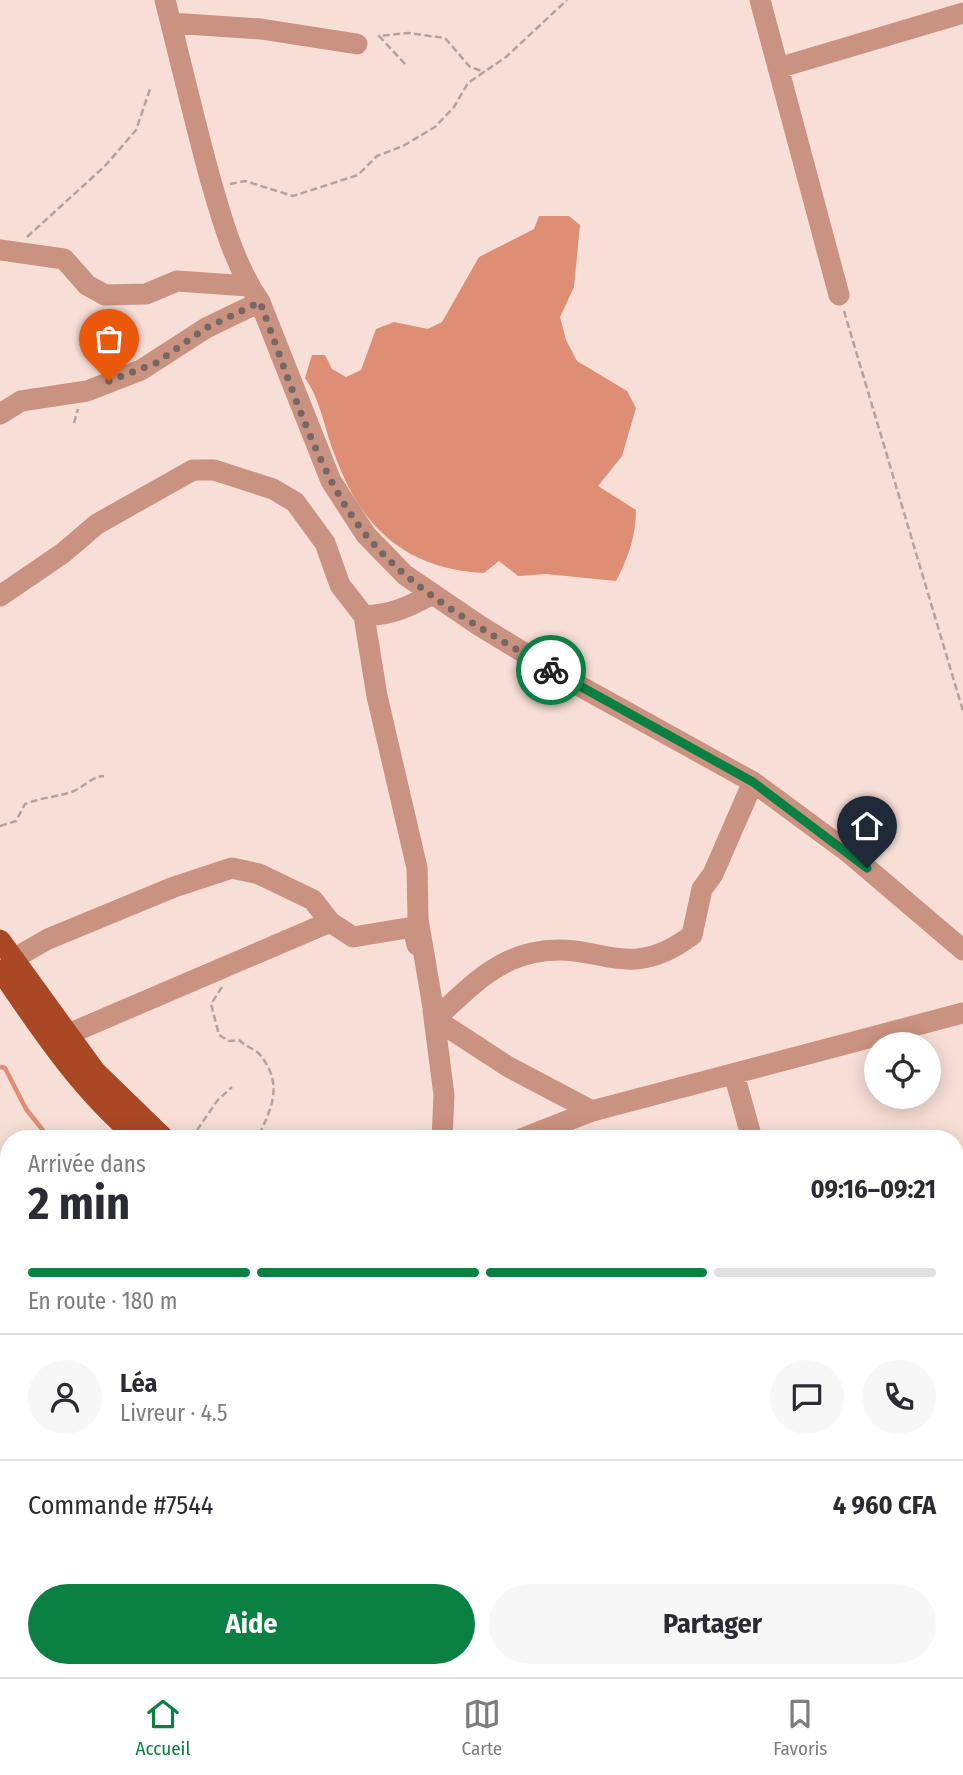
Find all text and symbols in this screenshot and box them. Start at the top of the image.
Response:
pin [79,309,139,381]
icon: bag [90,320,128,358]
courier [516,635,586,705]
icon: bike [532,651,570,689]
pin [837,796,897,868]
icon: home [848,807,886,845]
map controls [864,1032,941,1109]
button: locate [864,1032,941,1109]
text: Arrivée dans [28,1150,146,1178]
text: 09:16–09:21 [811,1174,936,1205]
text: 2 min [28,1176,130,1231]
text: En route · 180 m [28,1287,177,1315]
button: person [28,1360,102,1434]
button: chat [770,1360,844,1434]
button: phone [862,1360,936,1434]
text: Léa [120,1368,157,1399]
text: Livreur · 4.5 [120,1399,228,1427]
text: Commande #7544 [28,1490,213,1521]
text: 4 960 CFA [833,1490,936,1521]
button: Aide [28,1584,475,1664]
button: Partager [489,1584,936,1664]
tab: Accueil [136,1695,190,1760]
tab: Carte [462,1695,502,1760]
tab: Favoris [773,1695,827,1760]

